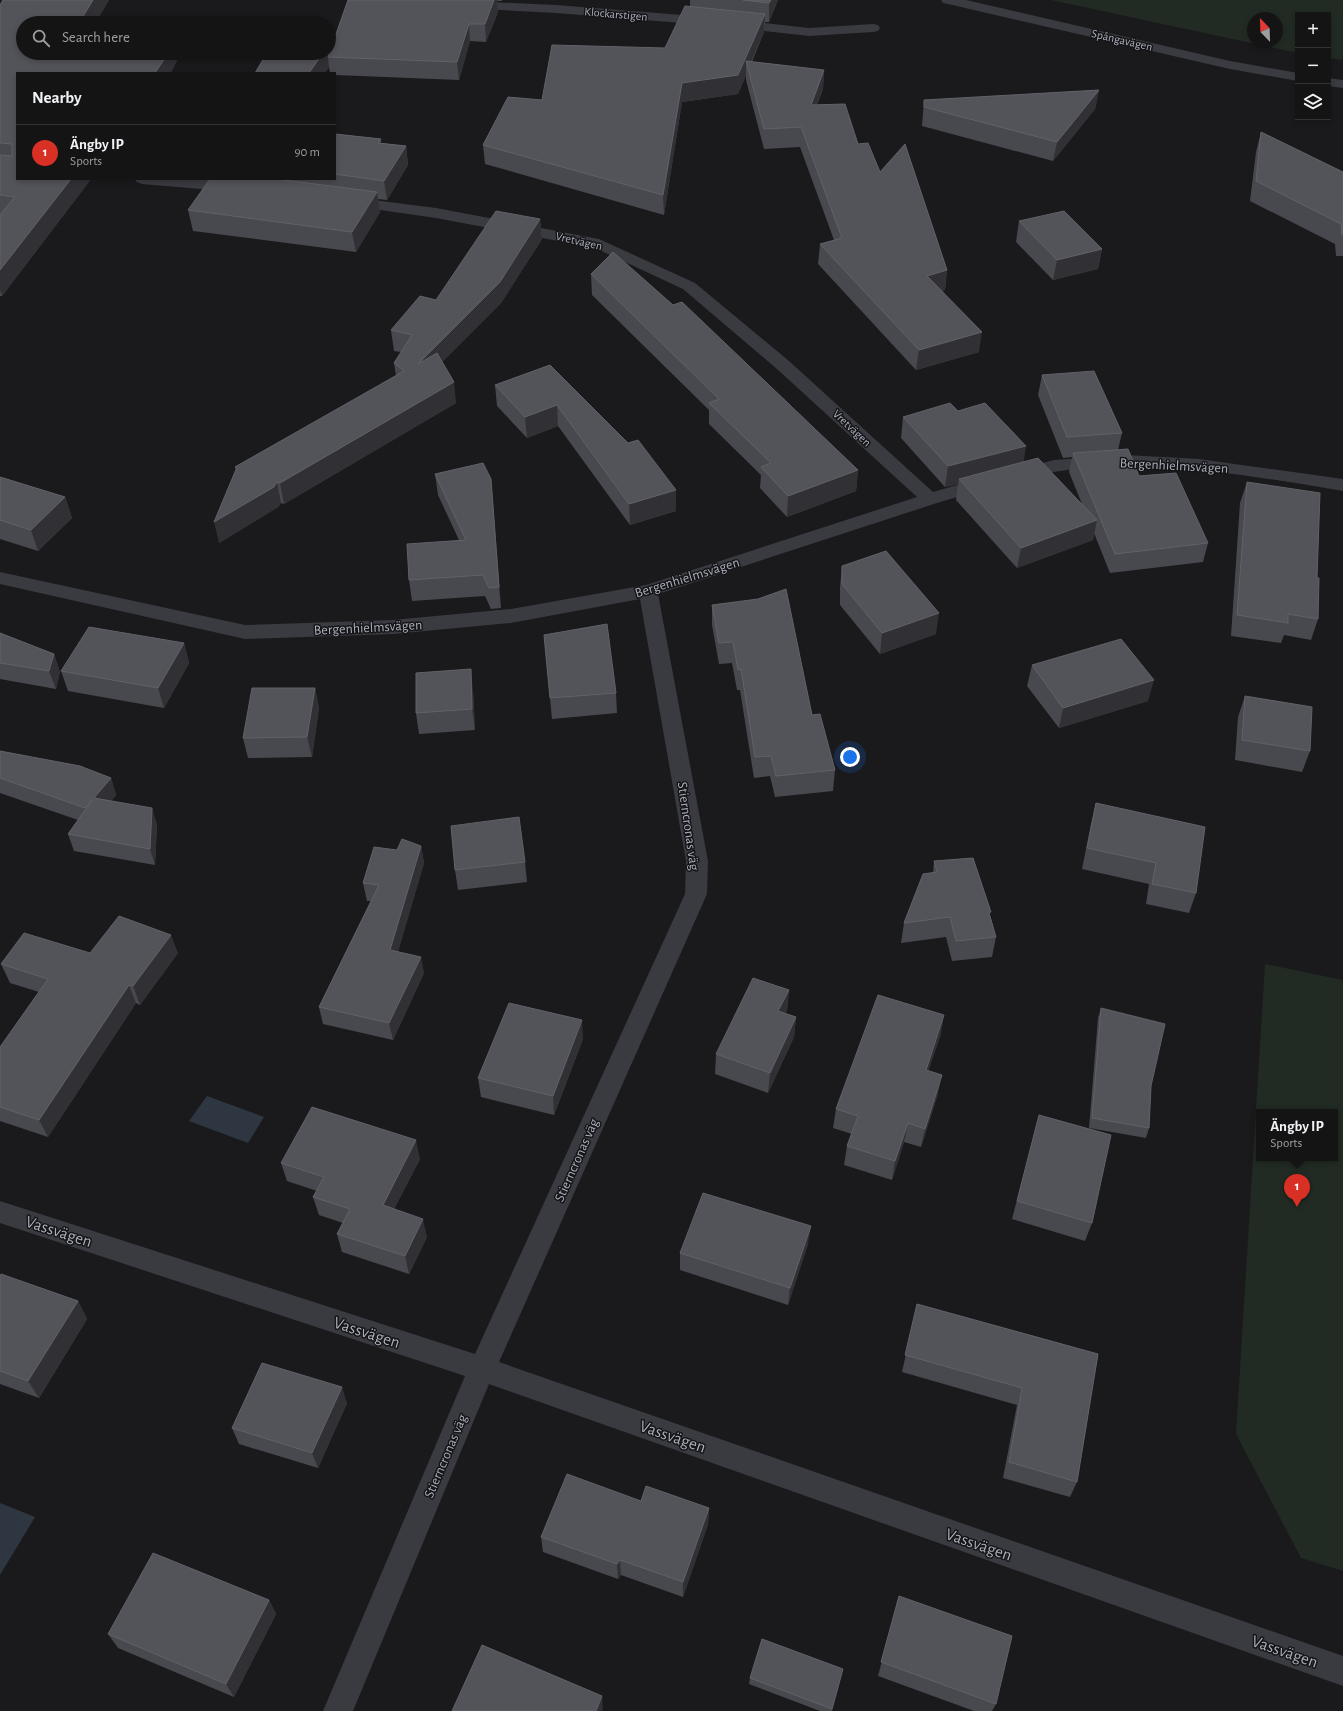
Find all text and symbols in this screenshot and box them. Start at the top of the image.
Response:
street label: Klockarstigen [584,5,648,23]
north arrow [1247,12,1283,48]
map controls [1295,12,1331,120]
button: + [1295,12,1331,48]
search box [16,16,336,60]
icon: search [30,27,52,49]
street label: Spångavägen [1090,27,1154,53]
text: Search here [62,30,130,45]
button: − [1295,48,1331,84]
button: layers [1295,84,1331,120]
text: Nearby [32,89,82,106]
text: Ängby IP [70,137,124,152]
text: 1 [43,146,47,159]
text: 90 m [294,146,320,159]
text: Sports [70,155,102,168]
street label: Vretvägen [555,230,603,252]
street label: Vretvägen [831,407,873,449]
street label: Bergenhielmsvägen [1119,456,1228,476]
street label: Bergenhielmsvägen [633,555,741,601]
street label: Bergenhielmsvägen [314,618,423,638]
your location [840,747,860,767]
street label: Stierncronas väg [675,781,701,872]
popup [1256,1109,1338,1161]
street label: Stierncronas väg [552,1117,602,1204]
text: Ängby IP [1270,1119,1324,1134]
text: Sports [1270,1137,1302,1150]
pin: 1 [1284,1174,1310,1207]
street label: Vassvägen [24,1213,94,1250]
street label: Vassvägen [332,1314,402,1351]
street label: Stierncronas väg [422,1412,470,1500]
street label: Vassvägen [638,1417,708,1456]
street label: Vassvägen [944,1525,1014,1564]
street label: Vassvägen [1250,1632,1320,1671]

